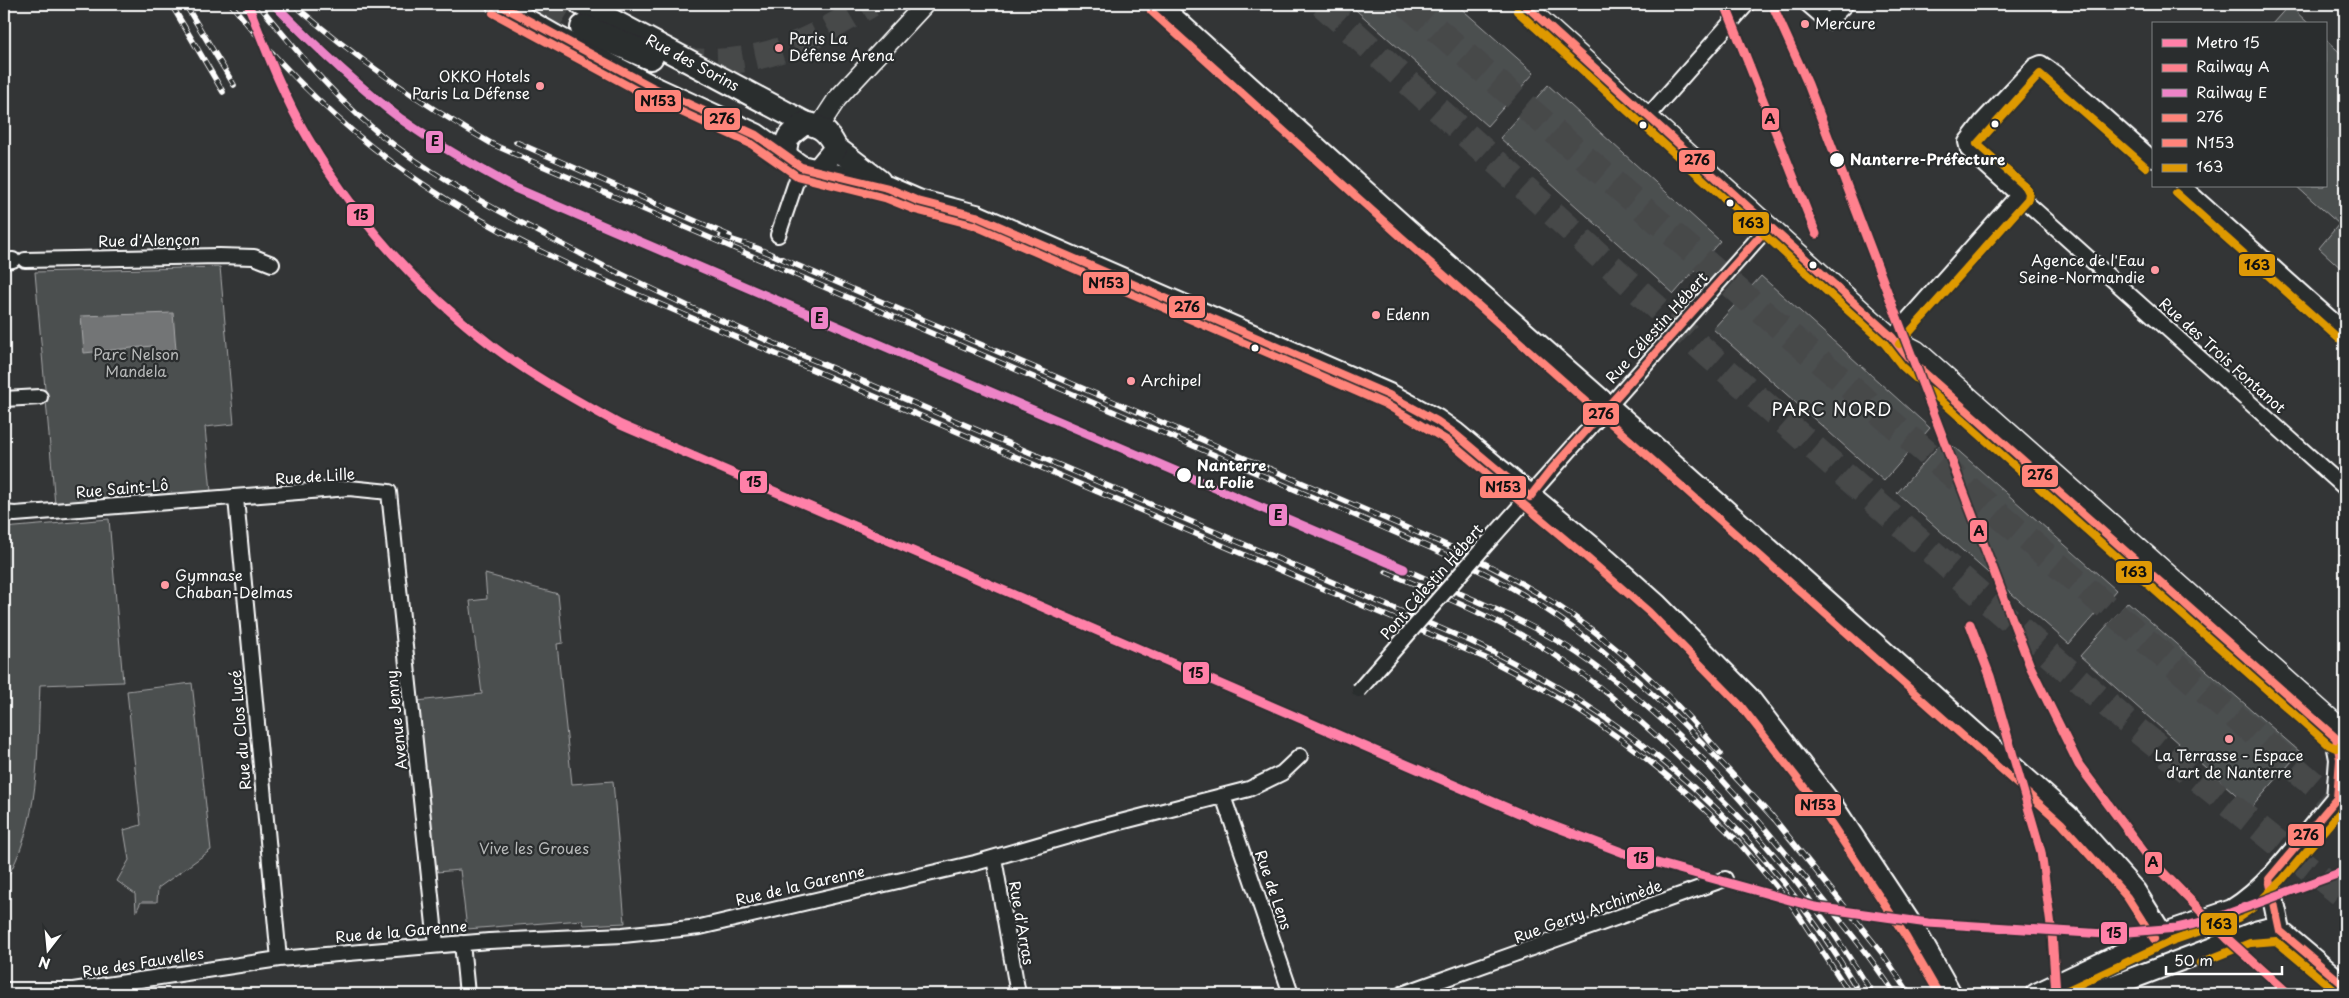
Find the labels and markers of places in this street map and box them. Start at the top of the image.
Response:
place label: Mercure [1815,11,1876,34]
marker: Mercure [1799,18,1811,30]
place label: Paris La Défense Arena [789,26,895,66]
marker: Paris La Défense Arena [773,42,785,54]
place label: OKKO Hotels Paris La Défense [412,64,530,104]
marker: OKKO Hotels Paris La Défense [534,80,546,92]
unlabelled marker [1990,119,2000,129]
unlabelled marker [1638,120,1648,130]
place label: Nanterre-Préfecture [1850,147,2005,170]
marker: Nanterre-Préfecture [1828,151,1846,169]
unlabelled marker [1725,198,1735,208]
place label: Agence de l'Eau Seine-Normandie [2019,248,2145,288]
unlabelled marker [1808,260,1818,270]
marker: Agence de l'Eau Seine-Normandie [2149,264,2161,276]
place label: Edenn [1386,302,1430,325]
marker: Edenn [1370,309,1382,321]
unlabelled marker [1250,343,1260,353]
place label: Archipel [1141,368,1201,391]
marker: Archipel [1125,375,1137,387]
place label: Nanterre La Folie [1197,453,1266,493]
marker: Nanterre La Folie [1175,466,1193,484]
place label: Gymnase Chaban-Delmas [175,563,293,603]
marker: Gymnase Chaban-Delmas [159,579,171,591]
marker: La Terrasse - Espace d'art de Nanterre [2223,733,2235,745]
place label: La Terrasse - Espace d'art de Nanterre [2154,743,2304,783]

